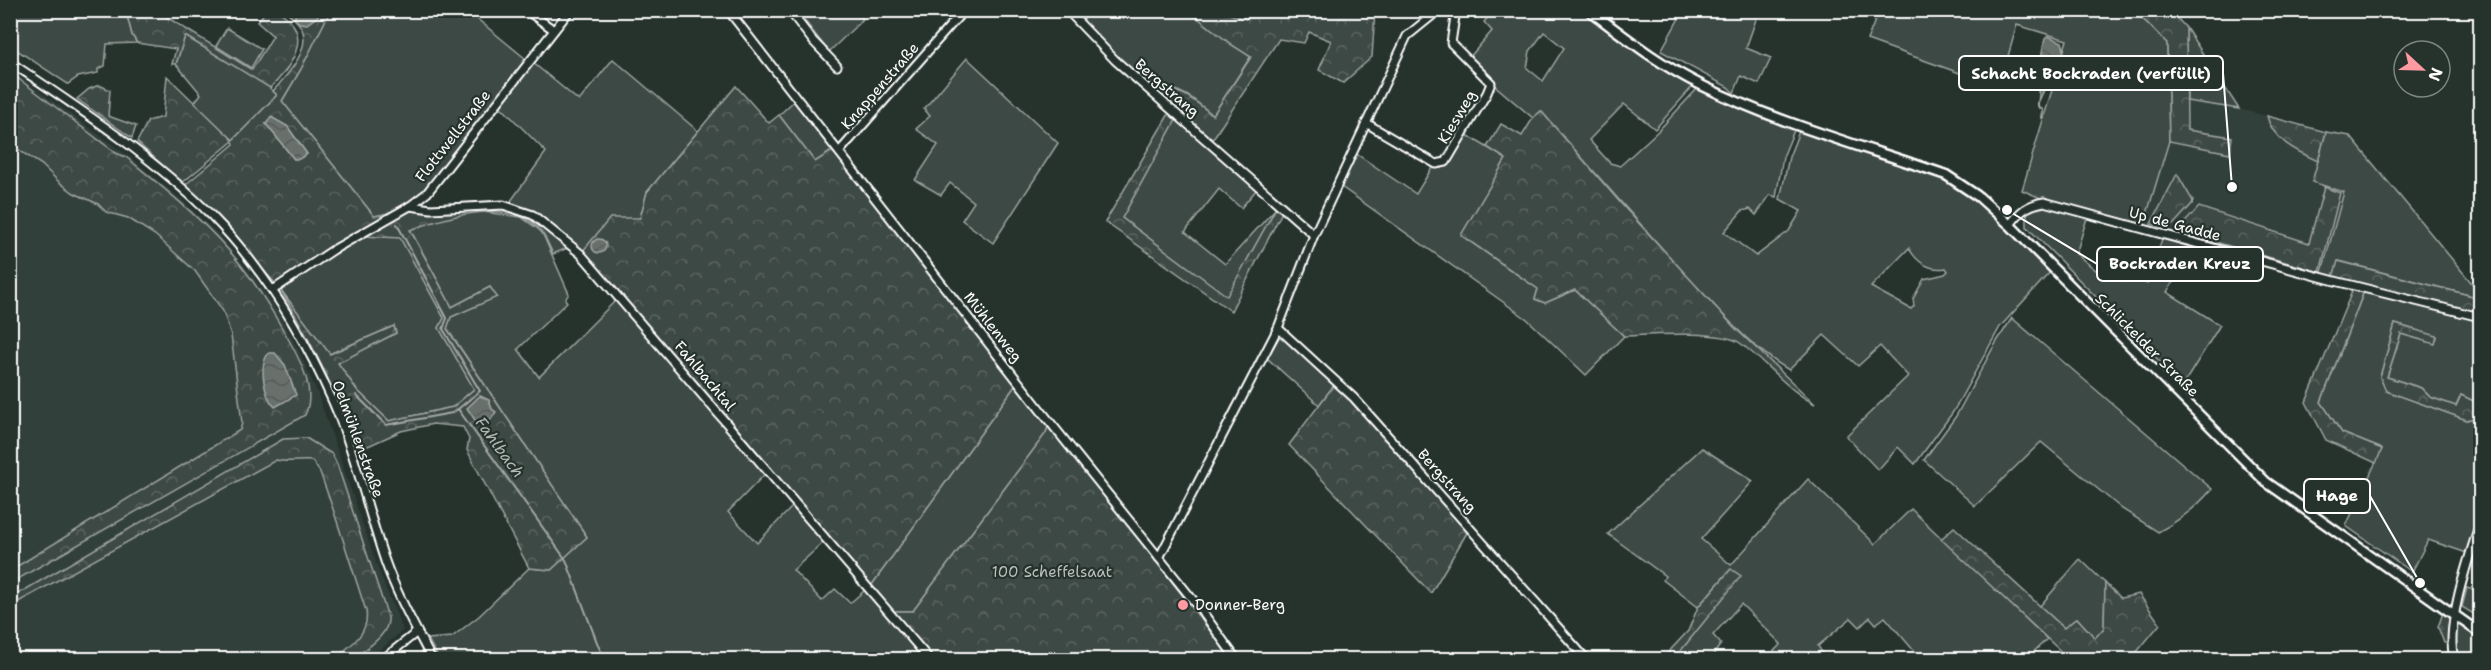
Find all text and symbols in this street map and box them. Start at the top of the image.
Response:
street label: Knappenstraße [837,38,923,134]
north arrow [2392,39,2452,99]
street label: Bergstrang [1130,54,1204,122]
callout: Schacht Bockraden (verfüllt) [1959,56,2223,90]
text: Schacht Bockraden (verfüllt) [1971,63,2211,84]
text: N [2423,65,2448,84]
street label: Flottwellstraße [411,86,495,186]
street label: Kiesweg [1433,86,1481,148]
street label: Up de Gadde [2127,202,2223,246]
callout: Bockraden Kreuz [2097,247,2263,281]
text: Bockraden Kreuz [2109,253,2251,274]
street label: Mühlenweg [959,288,1027,366]
street label: Schlickelder Straße [2091,289,2203,401]
street label: Fahlbachtal [670,337,740,415]
street label: Oelmühlenstraße [328,378,388,500]
water label: Fahlbach [470,413,529,482]
street label: Bergstrang [1413,445,1481,517]
callout: Hage [2304,479,2370,513]
text: Hage [2316,485,2359,506]
park label: 100 Scheffelsaat [992,562,1112,582]
place label: Donner-Berg [1195,595,1285,615]
marker: Donner-Berg [1176,598,1190,612]

